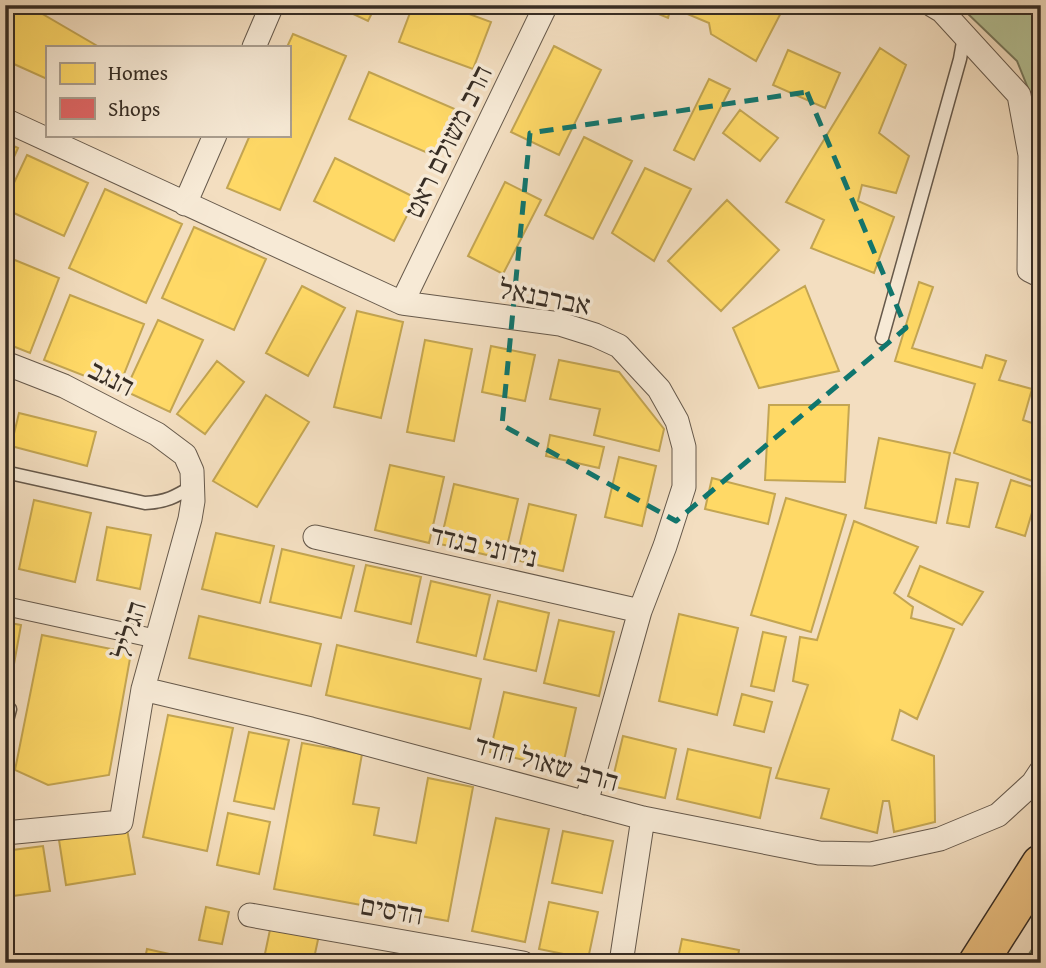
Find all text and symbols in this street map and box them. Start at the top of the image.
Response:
legend [46,46,290,136]
text: Homes [108,57,168,88]
street label: הרב משולם ראט [392,58,502,224]
text: Shops [108,93,160,124]
street label: אברבנאל [495,267,595,325]
street label: הנגב [82,348,142,406]
street label: נידוני בגדד [426,513,542,577]
street label: הגליל [100,596,156,664]
street label: הרב שאול חדד [470,723,624,801]
street label: הדסים [357,883,427,935]

